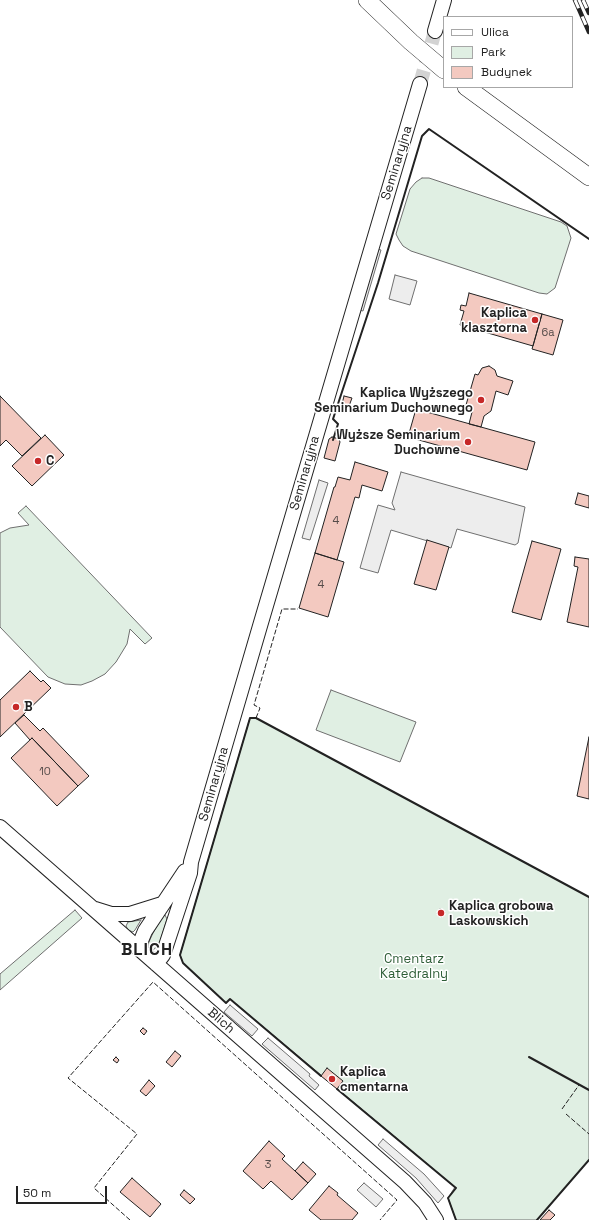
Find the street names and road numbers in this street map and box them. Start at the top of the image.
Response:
street label: Seminaryjna [378,124,416,202]
street label: Seminaryjna [287,434,323,512]
street label: Seminaryjna [196,745,232,823]
street label: Blich [204,1005,238,1037]

